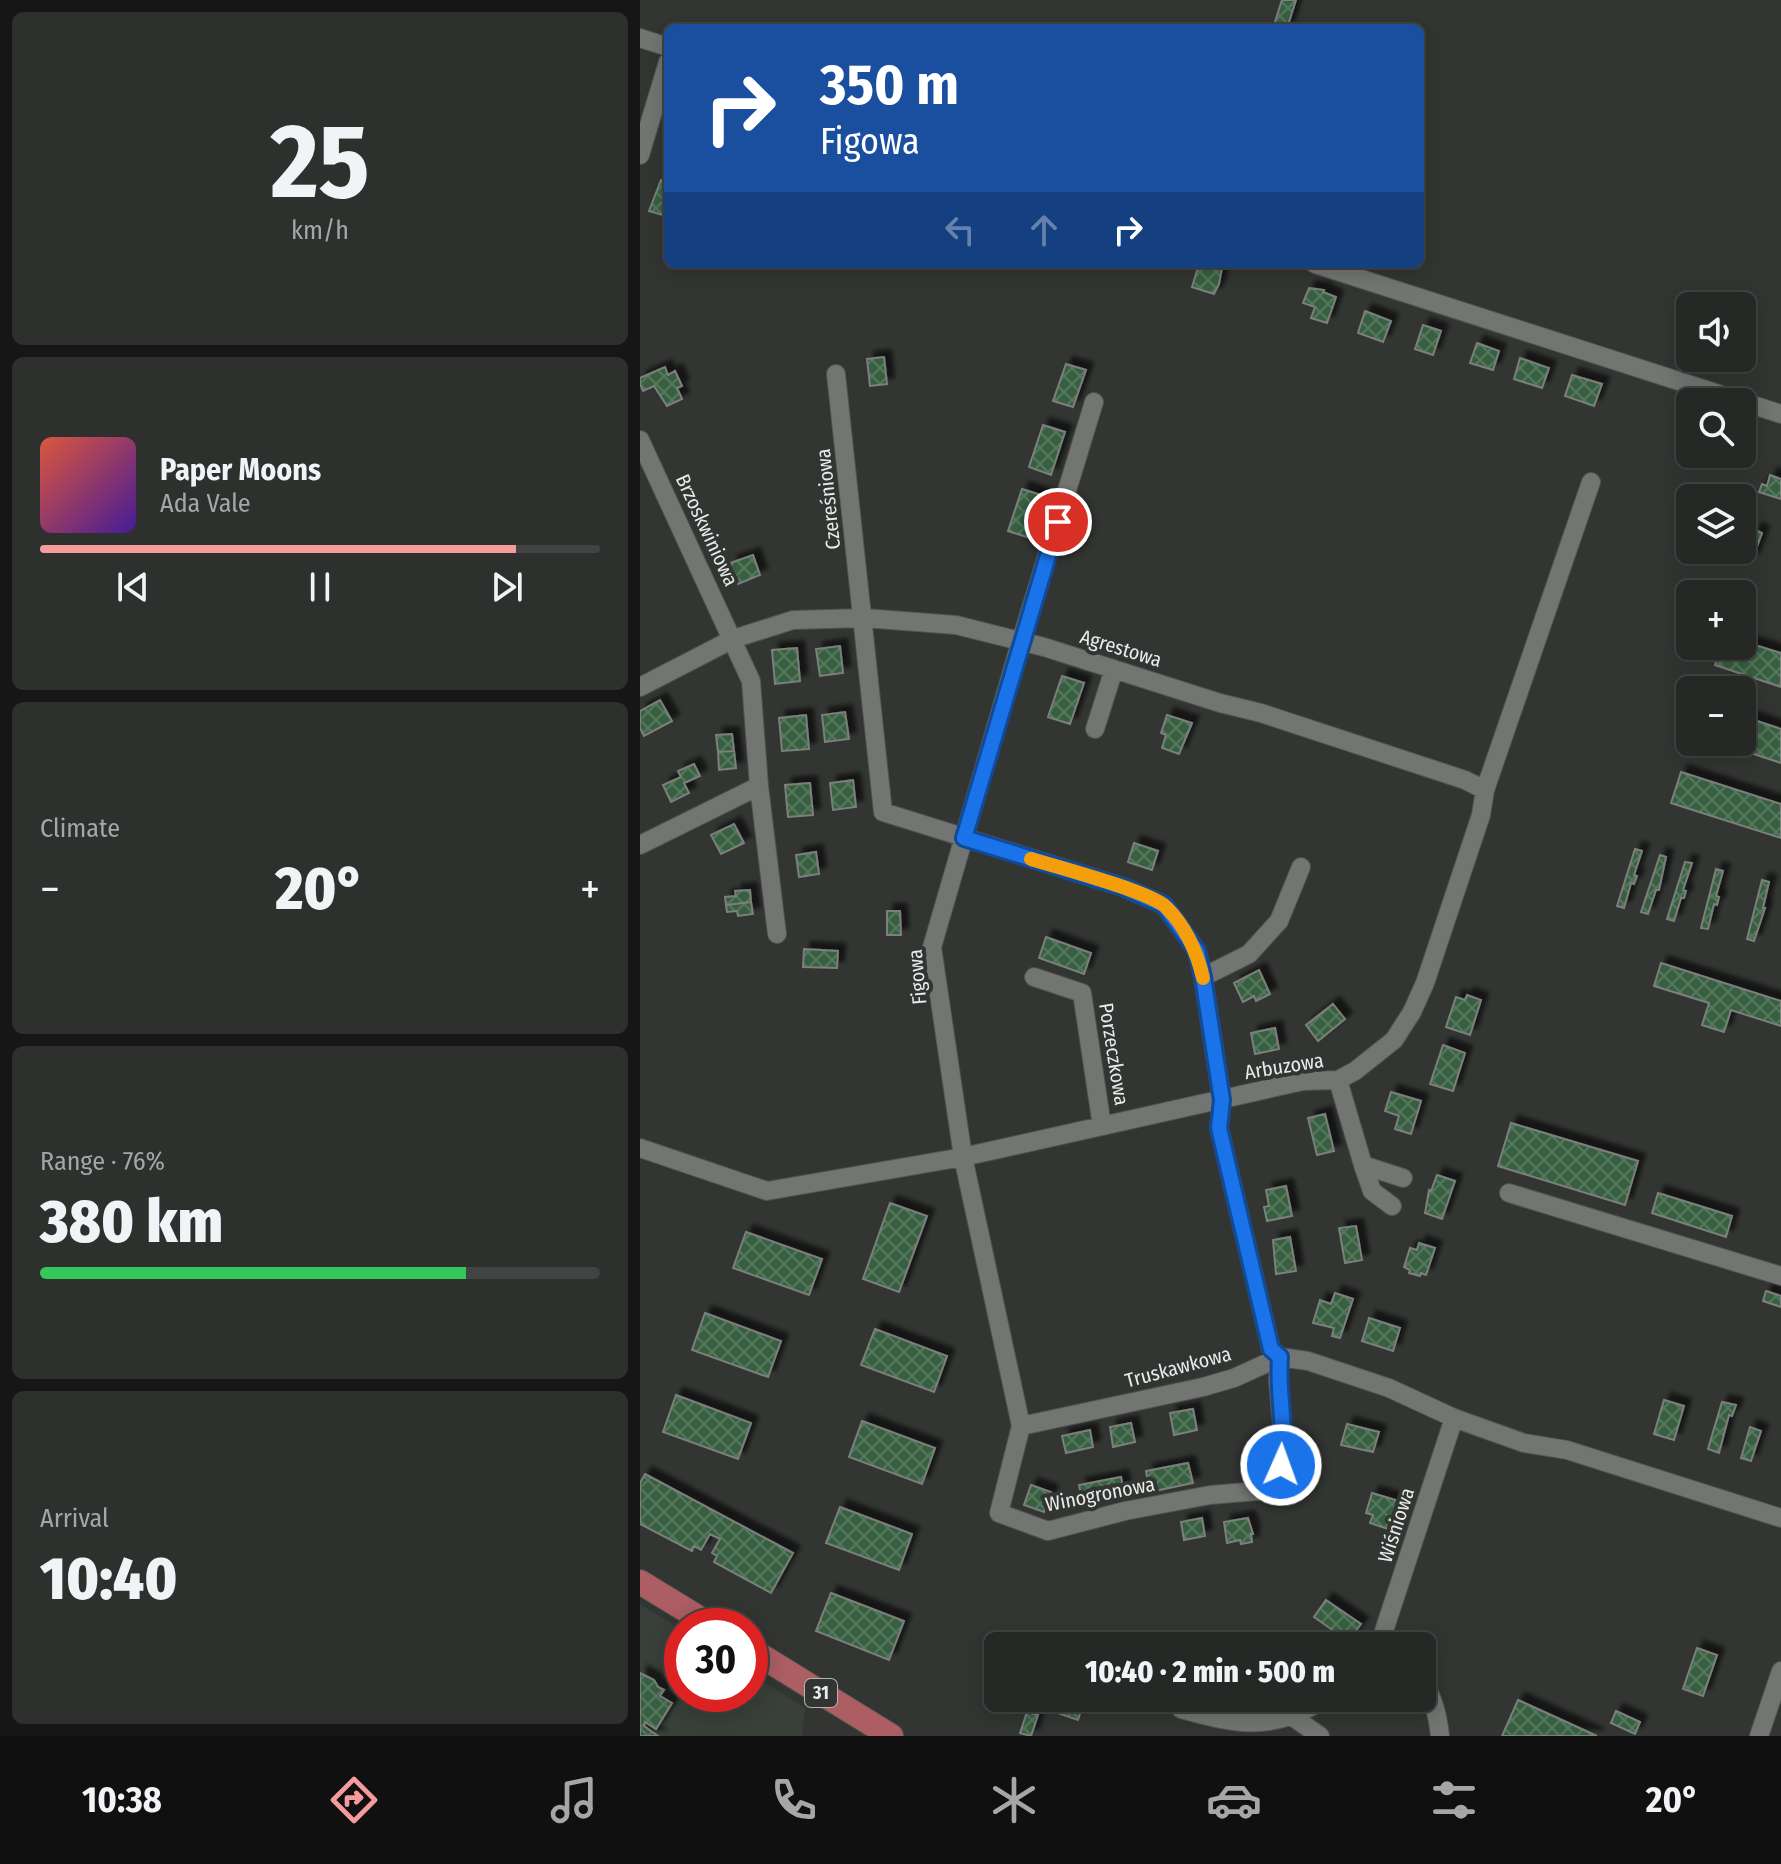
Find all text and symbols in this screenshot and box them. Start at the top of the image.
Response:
text: 350 m [820,52,959,119]
icon: right [688,56,792,160]
text: 25 [270,100,370,225]
text: Figowa [820,120,920,164]
icon: left [938,208,982,252]
icon: ahead [1022,208,1066,252]
icon: right [1106,208,1150,252]
text: km/h [291,215,349,246]
map controls [1676,292,1756,756]
button: sound [1676,292,1756,372]
button: search [1676,388,1756,468]
street label: Czereśniowa [811,447,845,551]
text: Paper Moons [160,452,321,488]
street label: Brzoskwiniowa [671,470,743,590]
button: layers [1676,484,1756,564]
text: Ada Vale [160,488,251,519]
pin [1024,488,1092,556]
icon: arrive [1036,500,1080,544]
icon: previous [111,565,155,609]
icon: pause [298,565,342,609]
icon: next [485,565,529,609]
button: + [1676,580,1756,660]
street label: Agrestowa [1077,624,1165,672]
button: − [1676,676,1756,756]
text: Climate [40,813,120,844]
text: 20° [275,853,365,925]
text: − [40,863,60,916]
text: + [580,863,600,916]
street label: Figowa [903,948,931,1006]
street label: Porzeczkowa [1094,1001,1134,1107]
street label: Arbuzowa [1243,1048,1325,1084]
text: Range · 76% [40,1146,165,1177]
text: 380 km [40,1186,223,1258]
street label: Truskawkowa [1122,1341,1234,1393]
position arrow [1239,1423,1323,1507]
street label: Winogronowa [1043,1472,1157,1516]
street label: Wiśniowa [1373,1485,1419,1565]
text: Arrival [40,1503,109,1534]
text: 10:40 [40,1543,177,1615]
speed limit sign: 30 [664,1608,768,1712]
text: 10:40 · 2 min · 500 m [1085,1654,1335,1690]
road number: 31 [805,1679,837,1707]
icon: directions [326,1772,382,1828]
icon: music [546,1772,602,1828]
icon: phone [766,1772,822,1828]
icon: climate [986,1772,1042,1828]
icon: car [1206,1772,1262,1828]
icon: filters [1426,1772,1482,1828]
text: 10:38 [82,1778,162,1822]
text: 20° [1646,1778,1699,1822]

